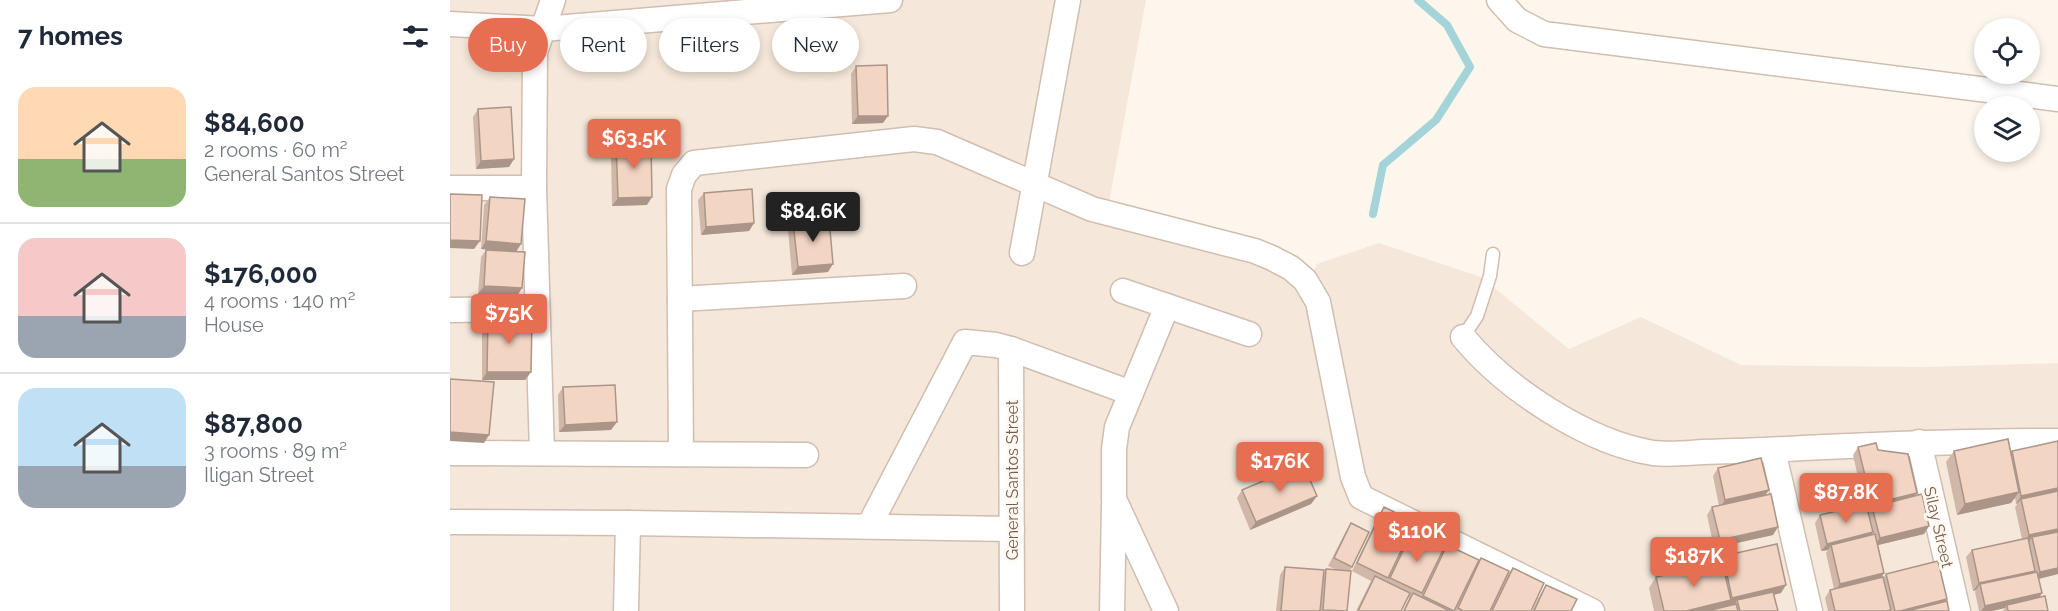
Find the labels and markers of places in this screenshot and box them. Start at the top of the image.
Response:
pin: $63.5K [585,119,683,170]
pin: $84.6K [764,192,862,243]
pin: $75K [473,294,545,345]
pin: $176K [1238,442,1322,493]
pin: $87.8K [1797,473,1895,524]
pin: $110K [1375,512,1459,563]
pin: $187K [1652,537,1736,588]

